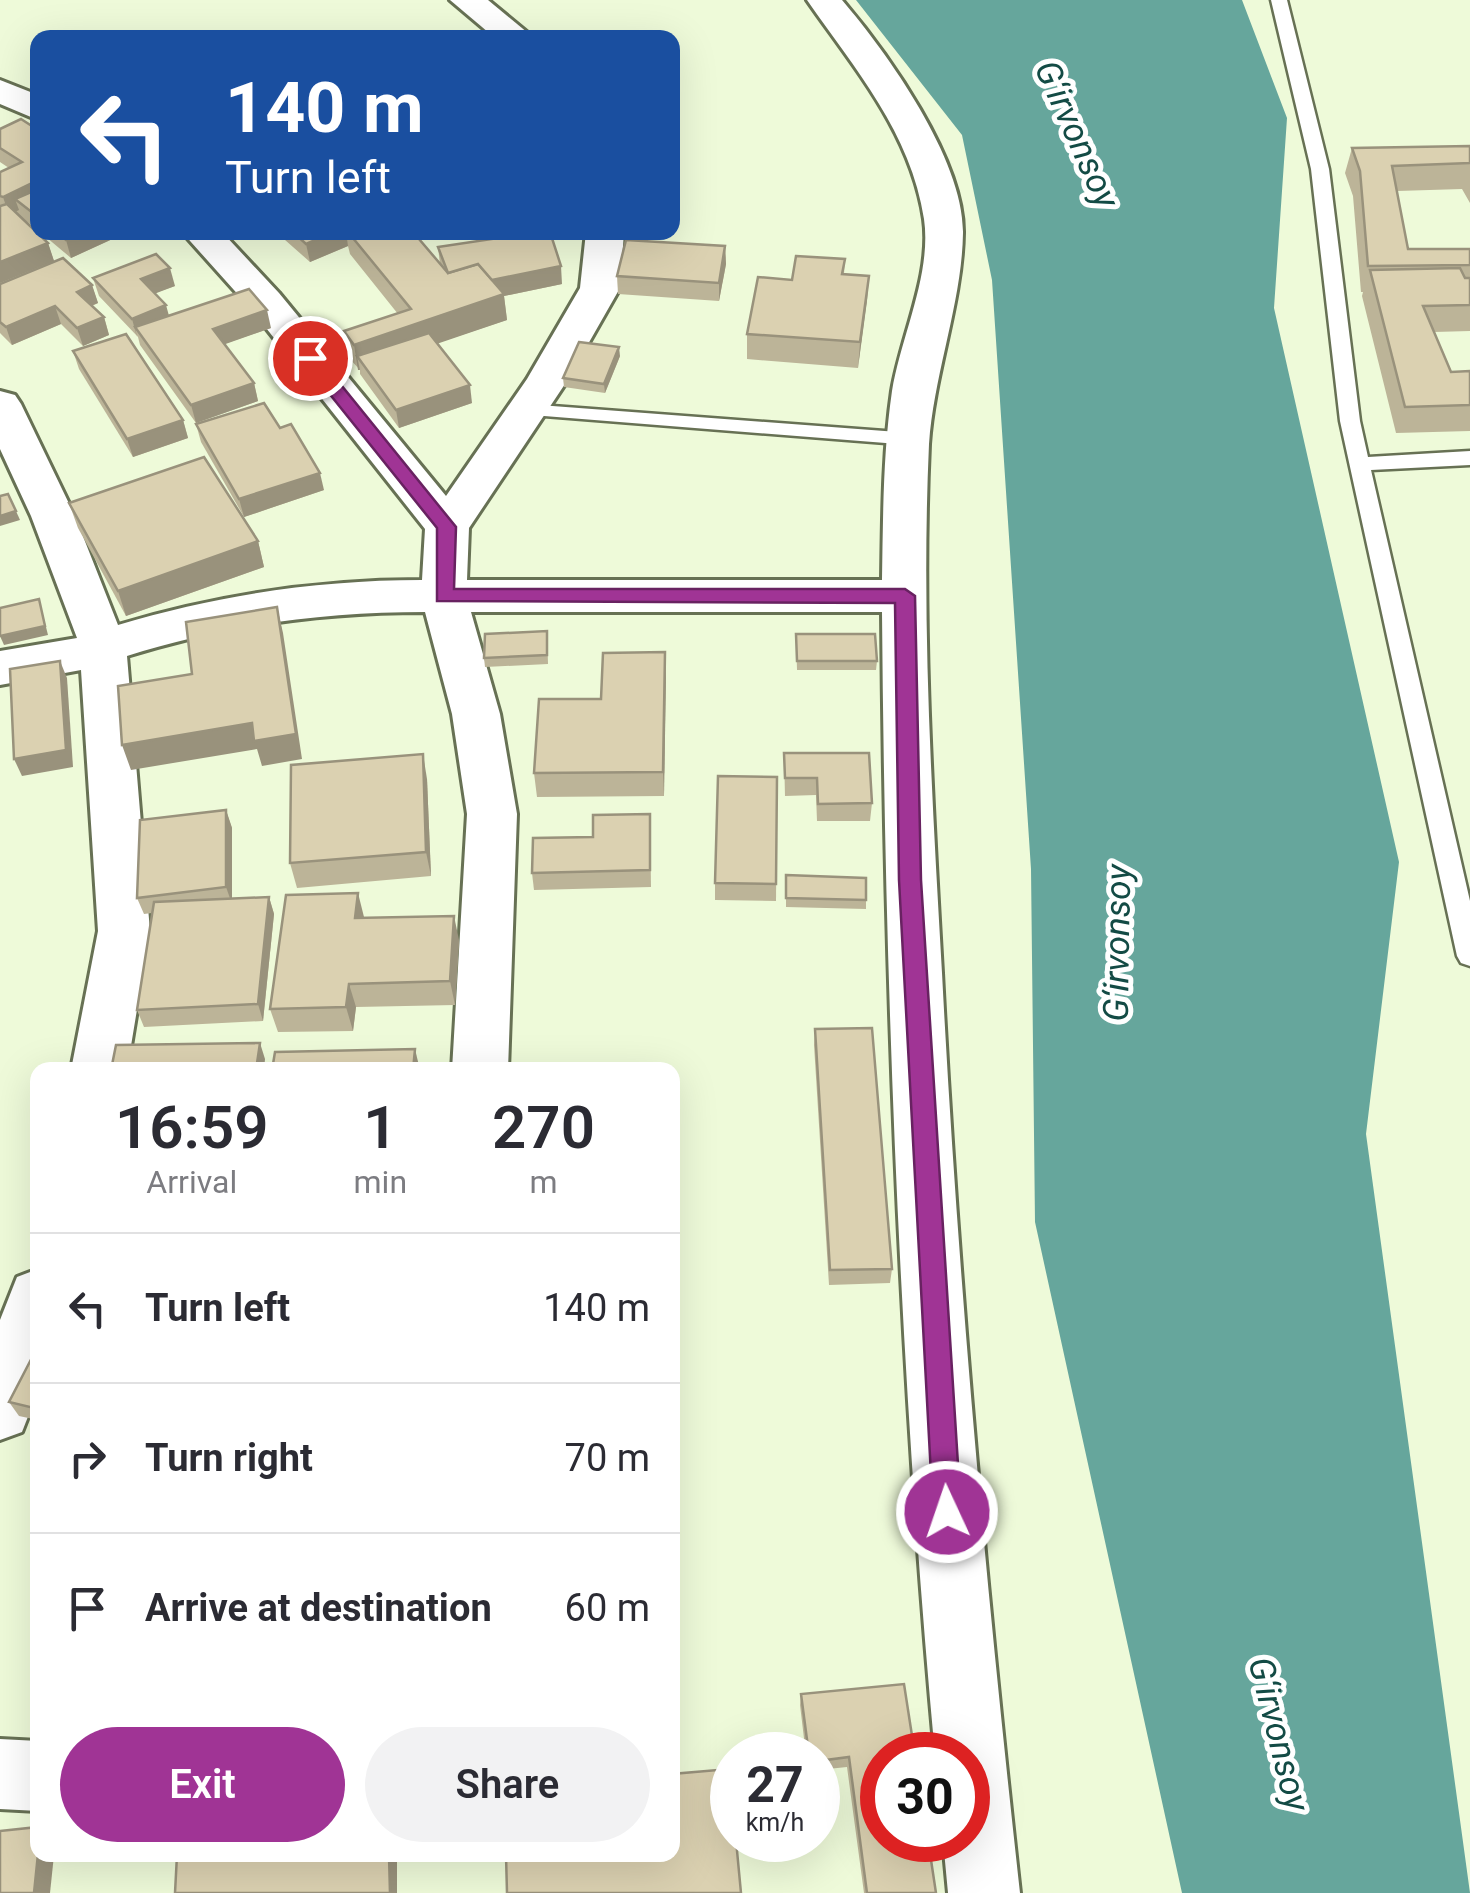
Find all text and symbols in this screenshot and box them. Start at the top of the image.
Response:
water label: G‘irvonsoy [1026,54,1128,216]
text: 140 m [225,67,424,149]
icon: left [60,70,190,200]
text: Turn left [225,151,391,204]
pin [268,316,353,401]
icon: arrive [283,331,338,386]
water label: G‘irvonsoy [1096,862,1139,1022]
text: 16:59 [115,1092,269,1163]
text: 1 [363,1092,397,1163]
text: 270 [492,1092,595,1163]
text: Arrival [146,1163,237,1201]
text: min [354,1163,407,1201]
text: m [529,1163,558,1201]
icon: left [60,1281,115,1336]
text: Turn left [145,1286,290,1330]
text: 140 m [543,1286,650,1330]
icon: right [60,1431,115,1486]
text: Turn right [145,1436,313,1480]
text: 70 m [565,1436,650,1480]
position arrow [895,1460,999,1564]
icon: arrive [60,1581,115,1636]
text: Arrive at destination [145,1586,492,1630]
text: 60 m [565,1586,650,1630]
water label: G‘irvonsoy [1240,1653,1318,1817]
button: Exit [60,1727,345,1842]
button: Share [365,1727,650,1842]
speed limit sign: 30 [860,1732,990,1862]
text: 27 [746,1756,804,1814]
text: km/h [746,1808,804,1837]

